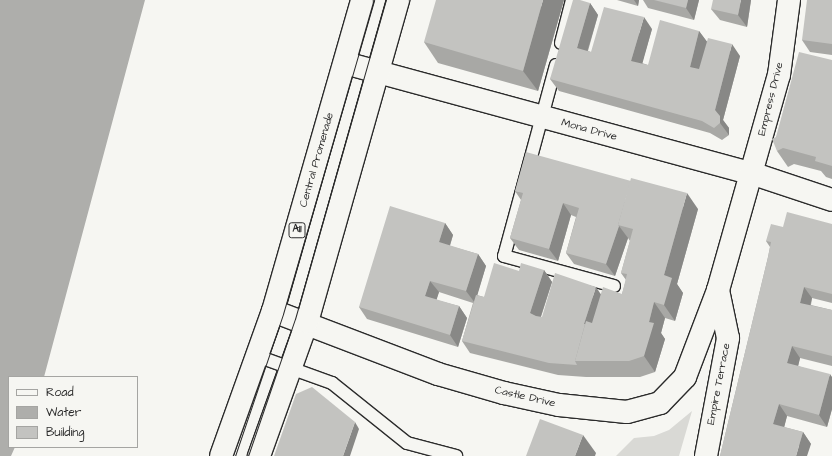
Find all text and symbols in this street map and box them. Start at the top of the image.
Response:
street label: Empress Drive [756,61,786,137]
street label: Central Promenade [297,111,337,209]
street label: Mona Drive [560,116,618,144]
road number: A11 [288,222,306,238]
street label: Empire Terrace [705,342,733,426]
legend [8,376,138,448]
text: Road [46,384,74,401]
street label: Castle Drive [493,384,557,410]
text: Water [46,404,81,421]
text: Building [46,424,84,441]

